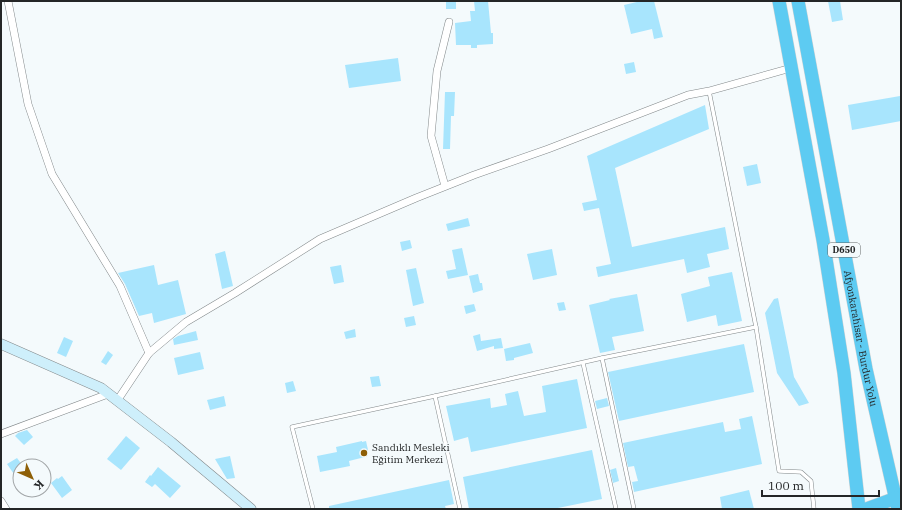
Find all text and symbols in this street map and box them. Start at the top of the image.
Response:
road number: D650 [828,243,860,257]
street label: Afyonkarahisar - Burdur Yolu [841,269,880,408]
place label: Sandıklı Mesleki Eğitim Merkezi [372,441,450,466]
marker: Sandıklı Mesleki Eğitim Merkezi [359,448,369,458]
north arrow [12,458,52,498]
scale bar [762,472,879,498]
text: K [31,477,47,493]
text: 100 m [768,478,804,493]

